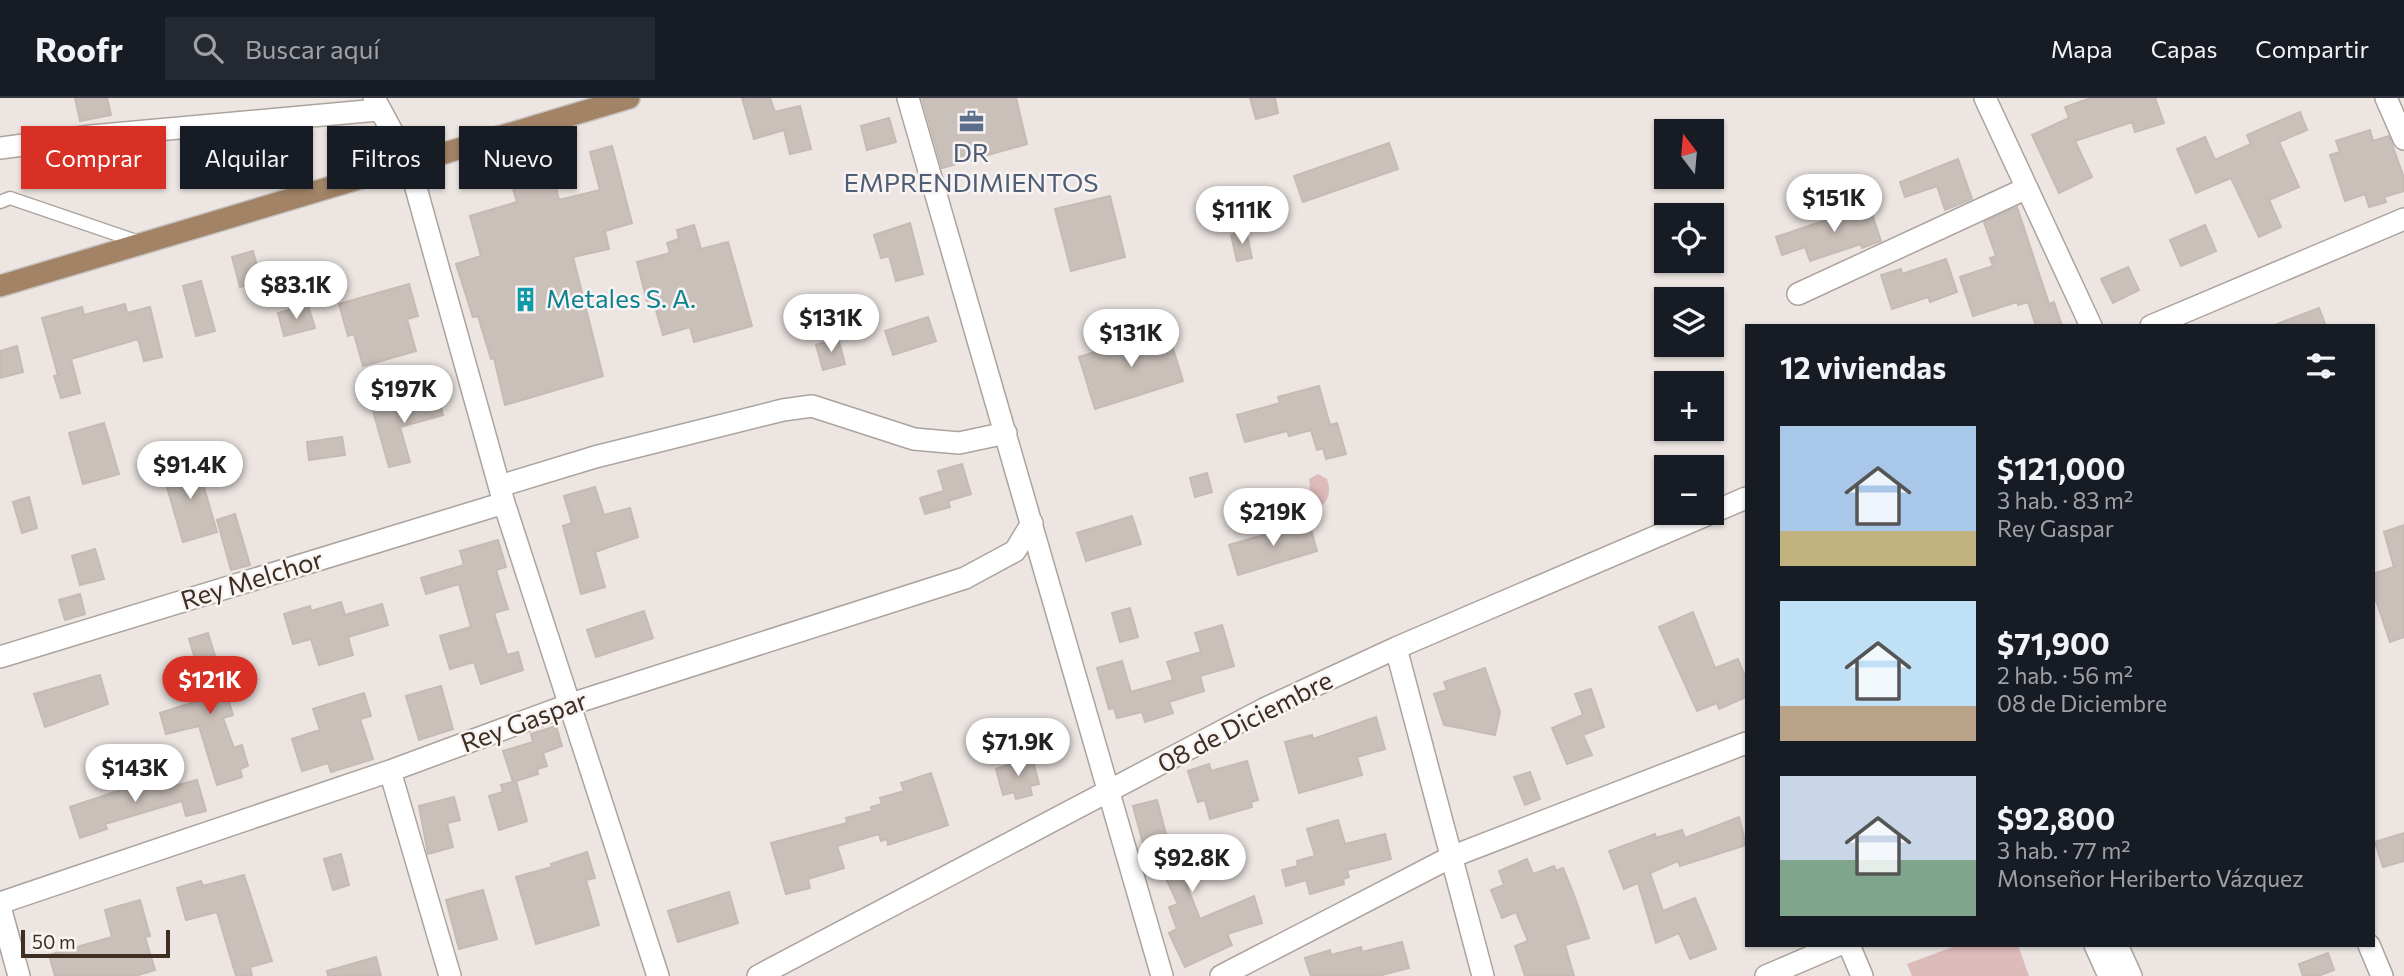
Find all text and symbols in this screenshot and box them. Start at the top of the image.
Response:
search box [165,17,655,80]
text: Roofr [35,28,123,69]
icon: search [189,29,227,67]
text: Buscar aquí [245,33,380,64]
text: Mapa [2051,34,2113,63]
text: Capas [2151,34,2217,63]
text: Compartir [2255,34,2369,63]
office icon: DR EMPRENDIMIENTOS [957,107,985,135]
north arrow [1654,119,1724,189]
map controls [1654,119,1724,525]
chip: Comprar [21,126,166,189]
chip: Alquilar [180,126,313,189]
chip: Filtros [327,126,445,189]
chip: Nuevo [459,126,577,189]
place label: DR EMPRENDIMIENTOS [843,136,1099,197]
pin: $151K [1785,174,1883,234]
text: $151K [1802,183,1866,211]
pin: $111K [1193,186,1291,246]
text: $111K [1212,195,1272,223]
button: locate [1654,203,1724,273]
pin: $83.1K [239,262,353,321]
text: $83.1K [260,270,332,298]
place label: Metales S. A. [546,282,696,313]
building icon: Metales S. A. [512,285,540,313]
button: layers [1654,287,1724,357]
pin: $131K [782,294,880,354]
text: $131K [799,303,863,331]
pin: $131K [1082,310,1180,369]
text: $131K [1099,318,1163,346]
icon: filters [2302,347,2340,385]
text: 12 viviendas [1780,348,1946,385]
pin: $197K [355,366,453,425]
button: + [1654,371,1724,441]
text: $197K [371,374,437,402]
pin: $91.4K [133,442,247,501]
text: $121,000 [1997,449,2125,486]
text: $91.4K [153,450,227,478]
icon: home [1836,454,1920,538]
button: − [1654,455,1724,525]
text: 3 hab. · 83 m² [1997,486,2133,514]
pin: $219K [1224,489,1322,548]
text: $219K [1240,497,1306,525]
text: Rey Gaspar [1997,514,2114,542]
street label: Rey Melchor [177,542,326,615]
text: $71,900 [1997,624,2110,661]
icon: home [1836,629,1920,713]
pin: $121K [161,656,259,716]
text: 2 hab. · 56 m² [1997,661,2133,689]
street label: 08 de Diciembre [1152,663,1337,778]
text: $121K [178,665,242,693]
street label: Rey Gaspar [456,683,591,758]
text: 08 de Diciembre [1997,689,2167,717]
pin: $71.9K [961,718,1075,778]
text: $71.9K [982,727,1054,755]
pin: $143K [86,744,184,804]
text: $143K [101,753,169,781]
text: $92,800 [1997,799,2115,836]
icon: home [1836,804,1920,888]
pin: $92.8K [1135,834,1249,894]
text: 3 hab. · 77 m² [1997,836,2130,864]
text: $92.8K [1154,843,1230,871]
text: Monseñor Heriberto Vázquez [1997,864,2304,892]
scale bar [21,927,170,959]
text: 50 m [32,930,76,953]

